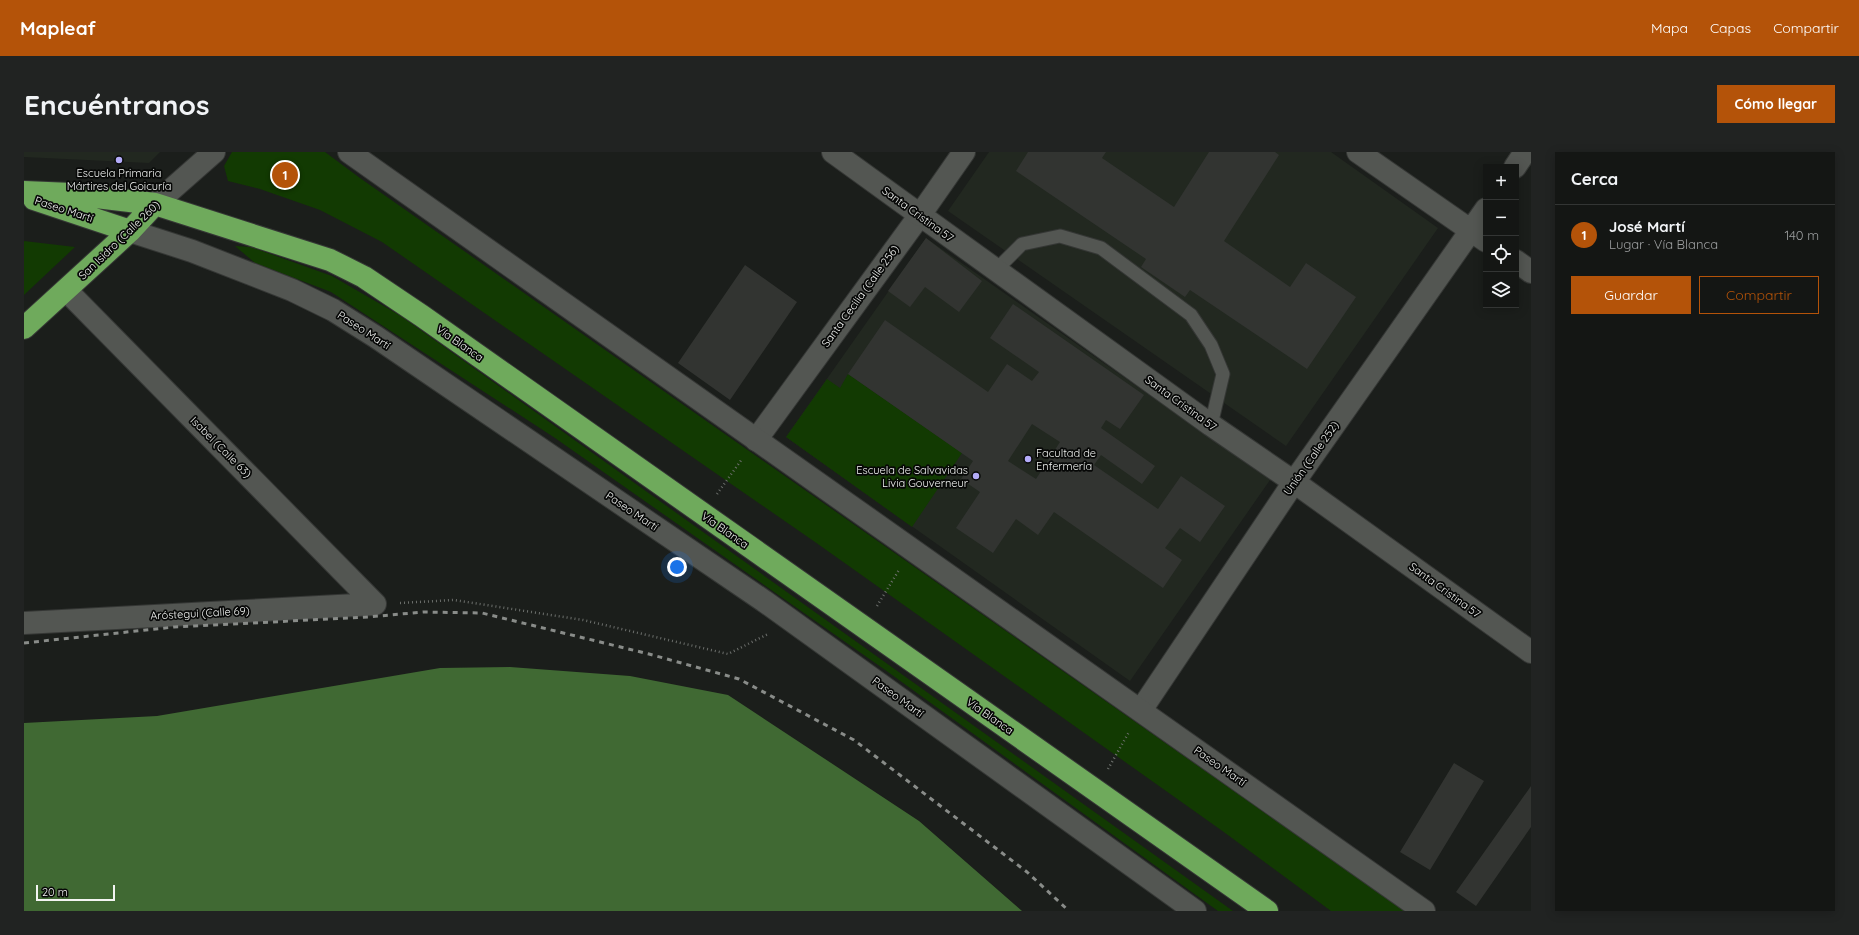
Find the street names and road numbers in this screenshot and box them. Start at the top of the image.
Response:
street label: Santa Cristina 57 [879,183,957,245]
street label: Paseo Martí [33,193,95,225]
street label: San Isidro (Calle 260) [75,198,163,282]
street label: Santa Cecilia (Calle 256) [818,242,902,350]
street label: Paseo Martí [335,308,394,353]
street label: Vía Blanca [434,322,486,364]
street label: Santa Cristina 57 [1142,372,1220,434]
street label: Isabel (Calle 63) [187,413,255,481]
street label: Unión (Calle 252) [1280,418,1342,498]
street label: Paseo Martí [603,488,661,534]
street label: Vía Blanca [699,509,751,551]
street label: Santa Cristina 57 [1406,559,1484,621]
street label: Aróstegui (Calle 69) [150,603,250,623]
street label: Paseo Martí [870,674,927,721]
street label: Vía Blanca [964,695,1016,737]
street label: Paseo Martí [1191,743,1249,789]

